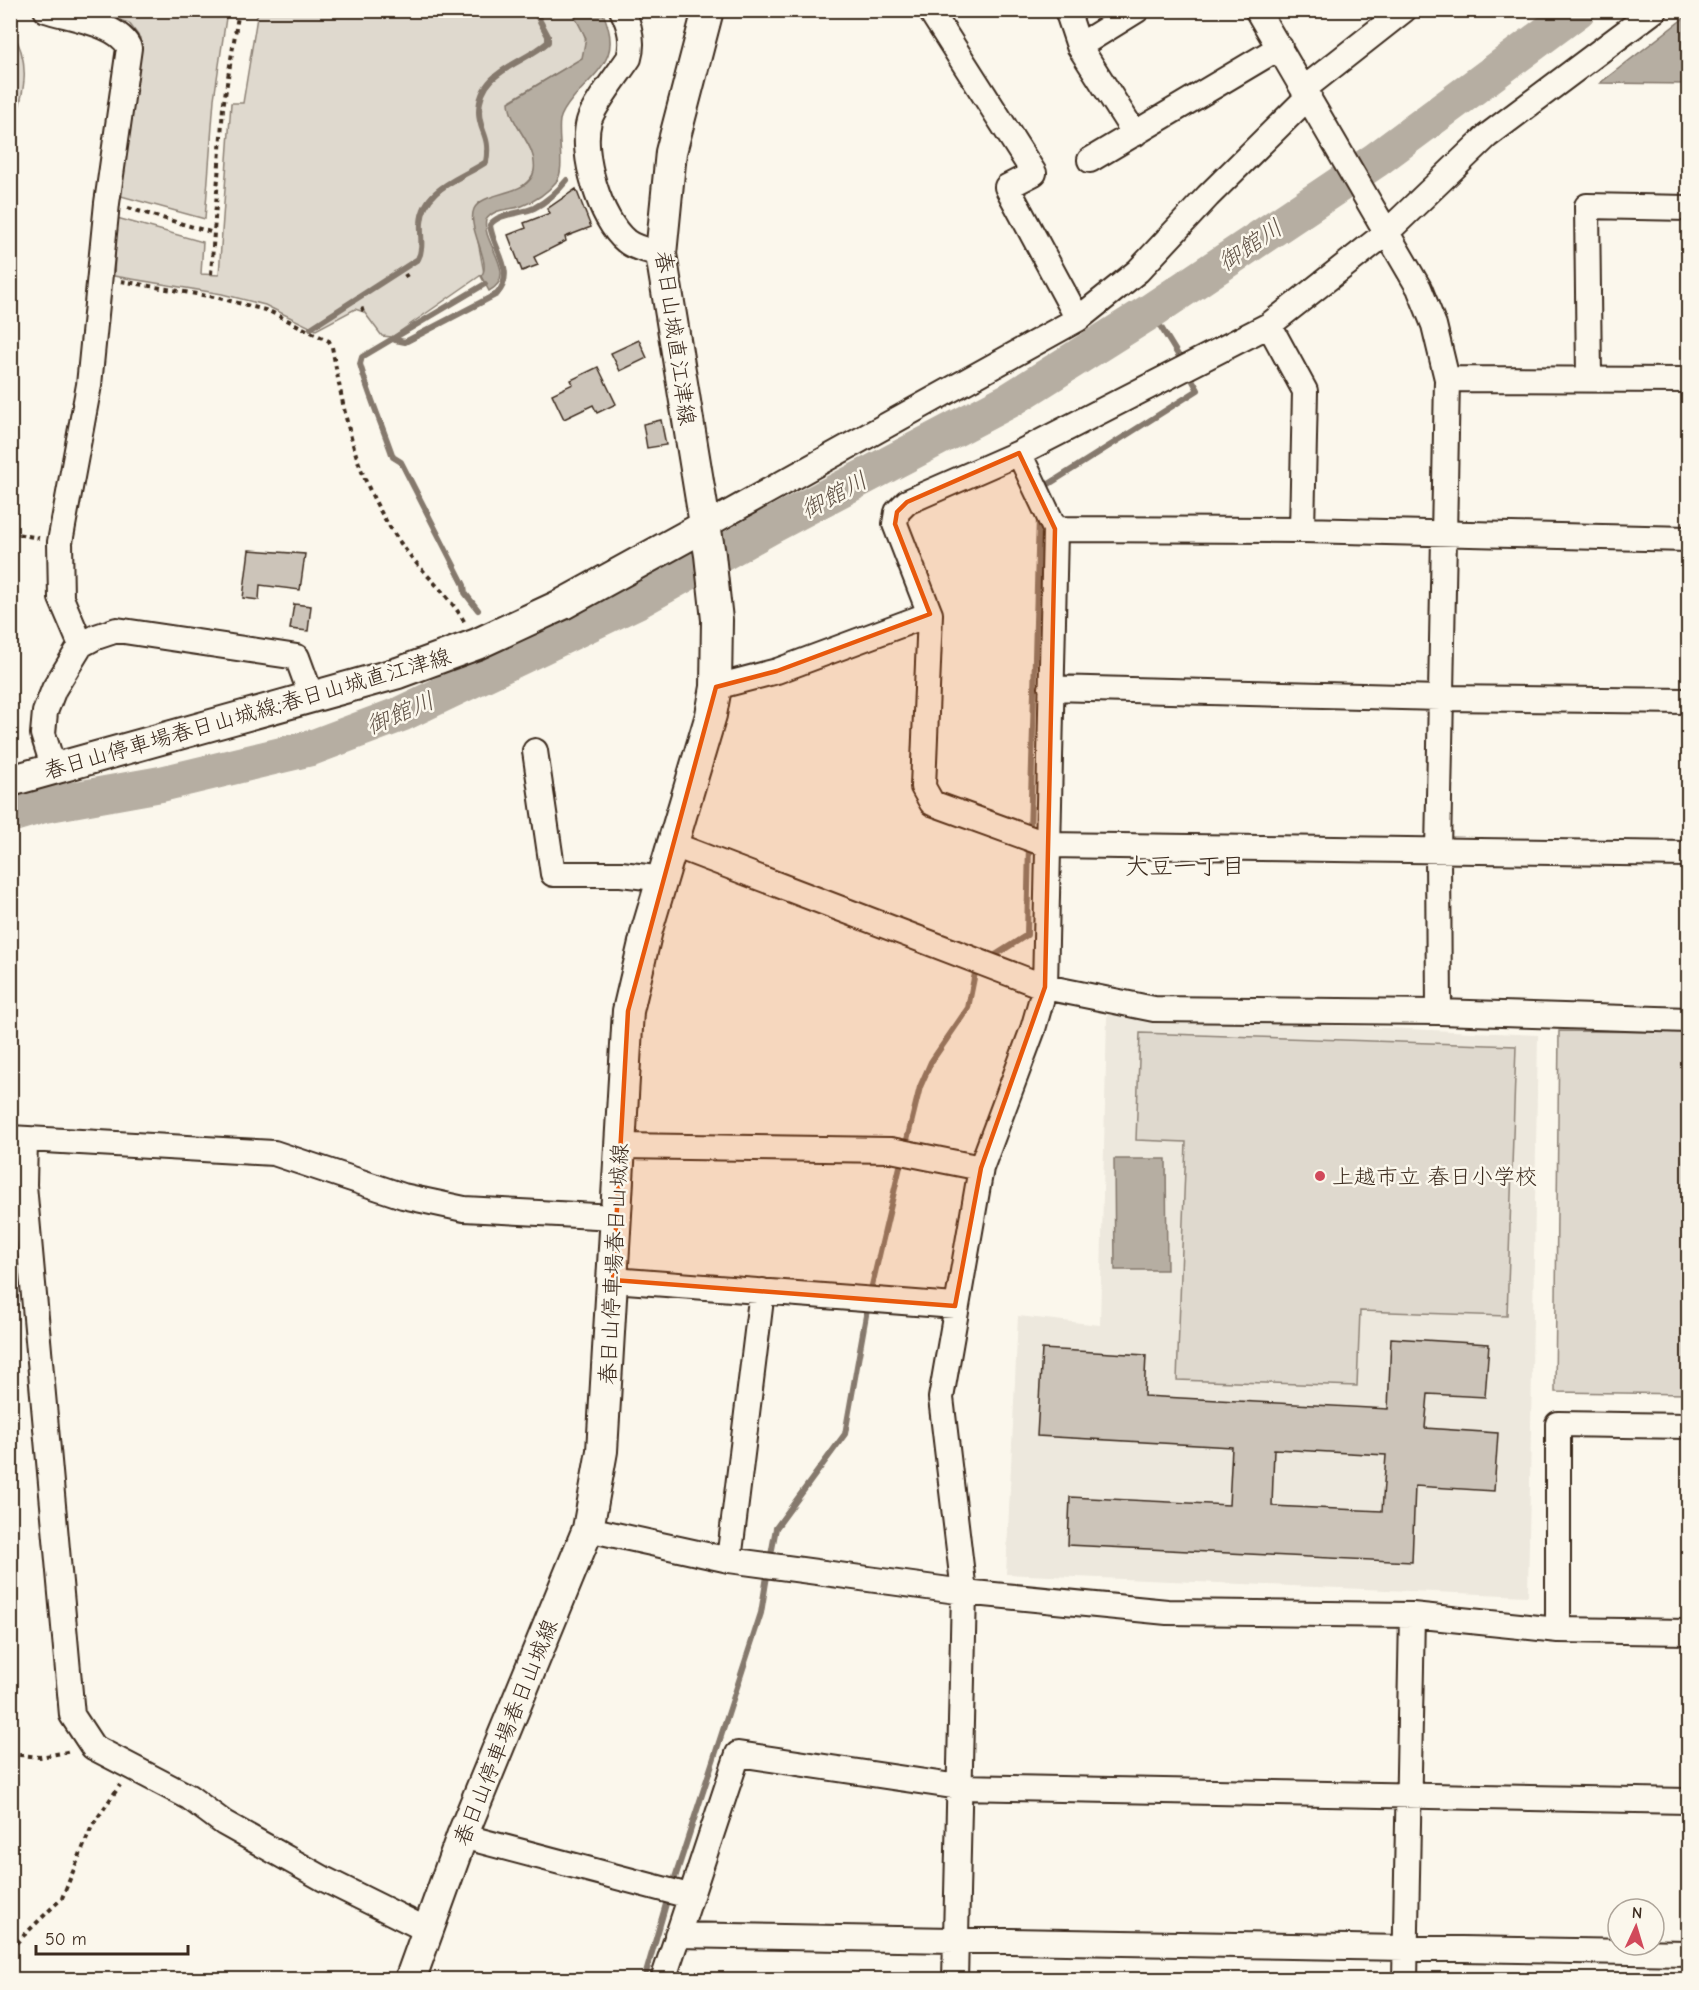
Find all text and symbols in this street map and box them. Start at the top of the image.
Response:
water label: 御館川 [1212,213,1288,277]
street label: 春日山城直江津線 [650,249,700,427]
water label: 御館川 [796,466,872,524]
street label: 春日山停車場春日山城線;春日山城直江津線 [41,643,454,785]
water label: 御館川 [361,686,439,740]
district label: 大豆一丁目 [1125,852,1245,880]
street label: 春日山停車場春日山城線 [595,1143,633,1386]
place label: 上越市立 春日小学校 [1332,1164,1537,1190]
marker: 上越市立 春日小学校 [1313,1169,1327,1183]
street label: 春日山停車場春日山城線 [449,1615,563,1849]
north arrow [1606,1897,1666,1957]
text: N [1631,1904,1643,1922]
scale bar [36,1918,188,1956]
text: 50 m [45,1929,87,1950]

